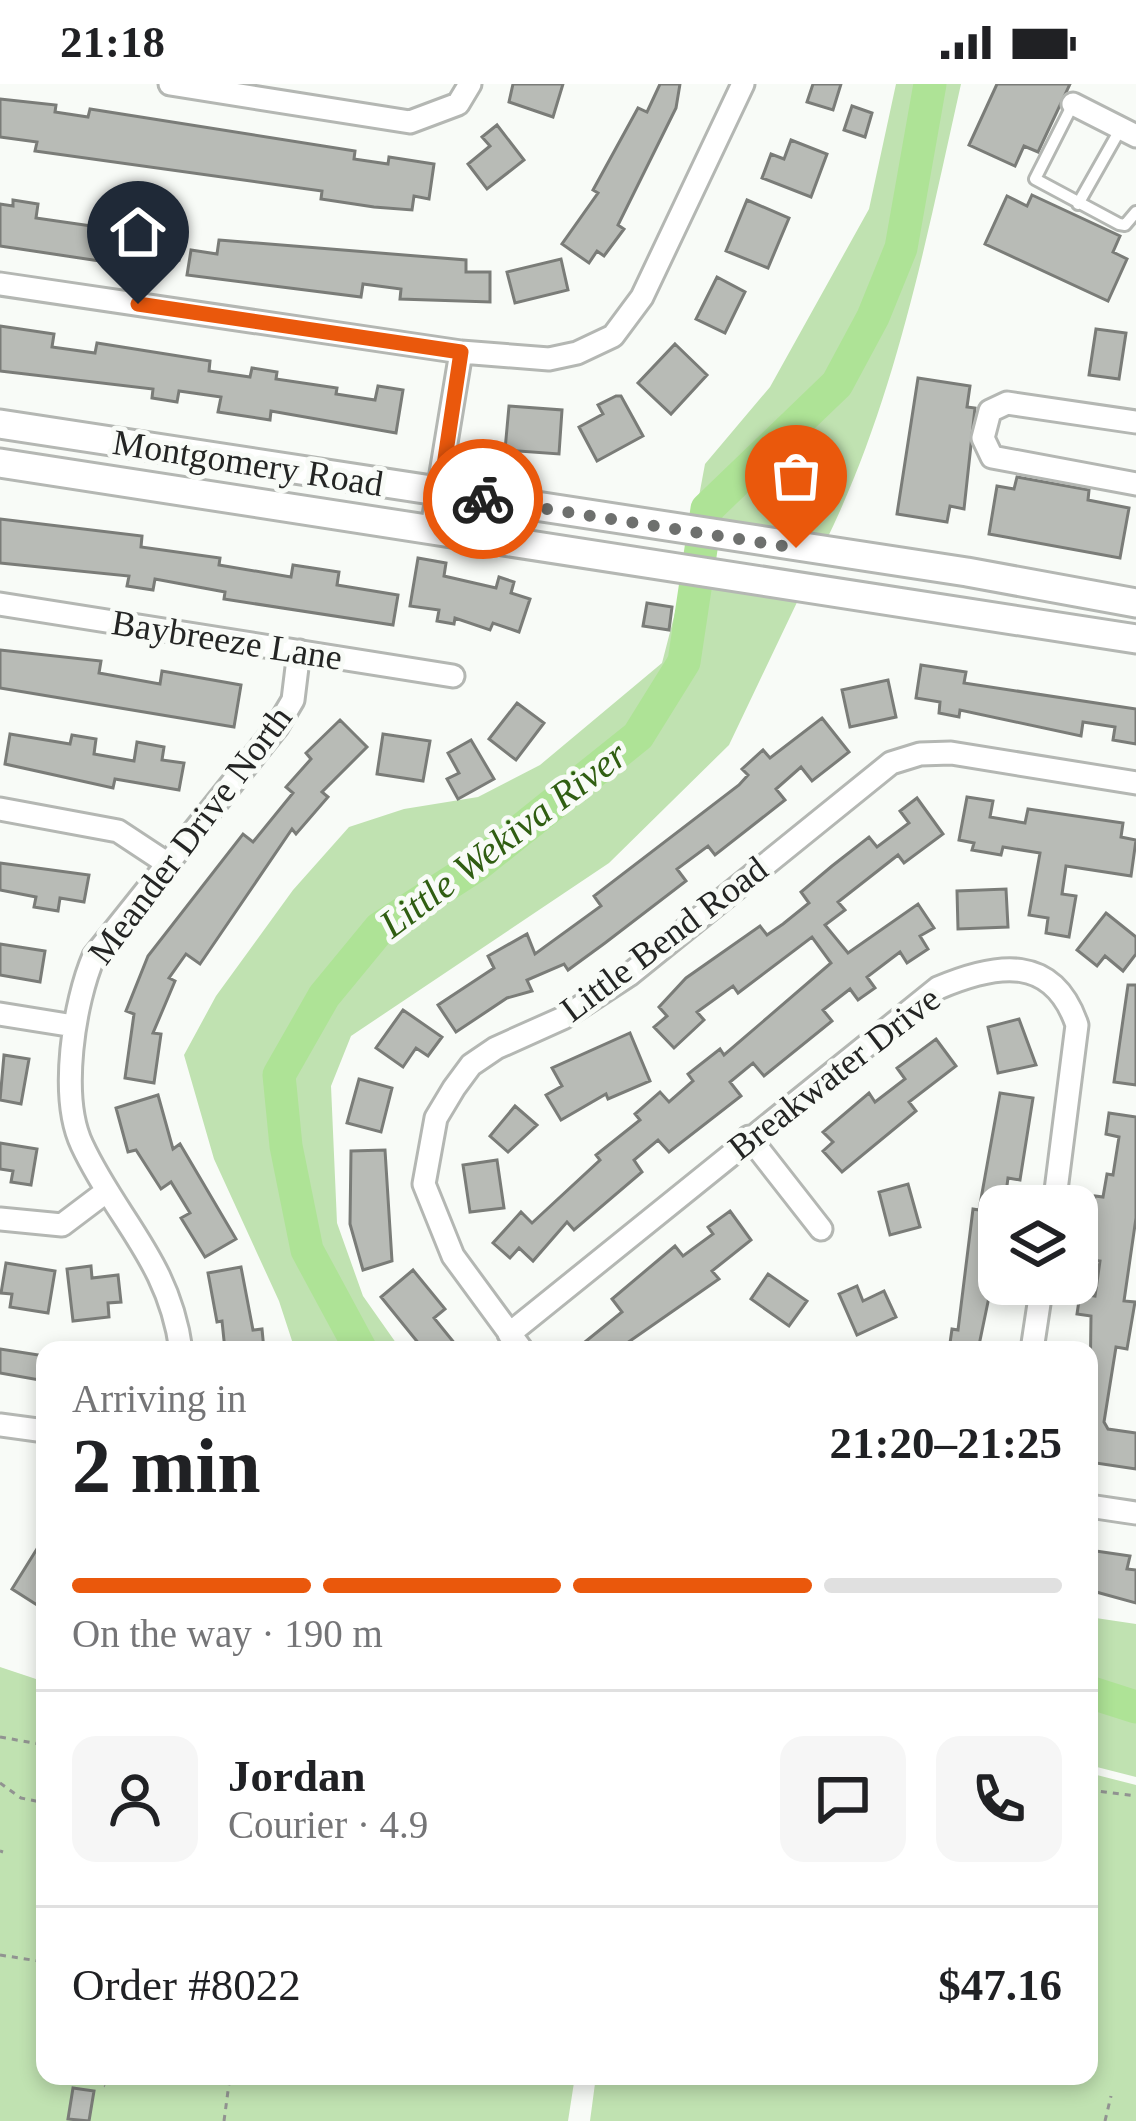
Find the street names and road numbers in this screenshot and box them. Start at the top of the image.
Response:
street label: Montgomery Road [110,422,386,504]
street label: Baybreeze Lane [109,602,345,678]
street label: Meander Drive North [80,698,300,972]
street label: Little Bend Road [553,848,775,1030]
street label: Breakwater Drive [720,978,948,1168]

